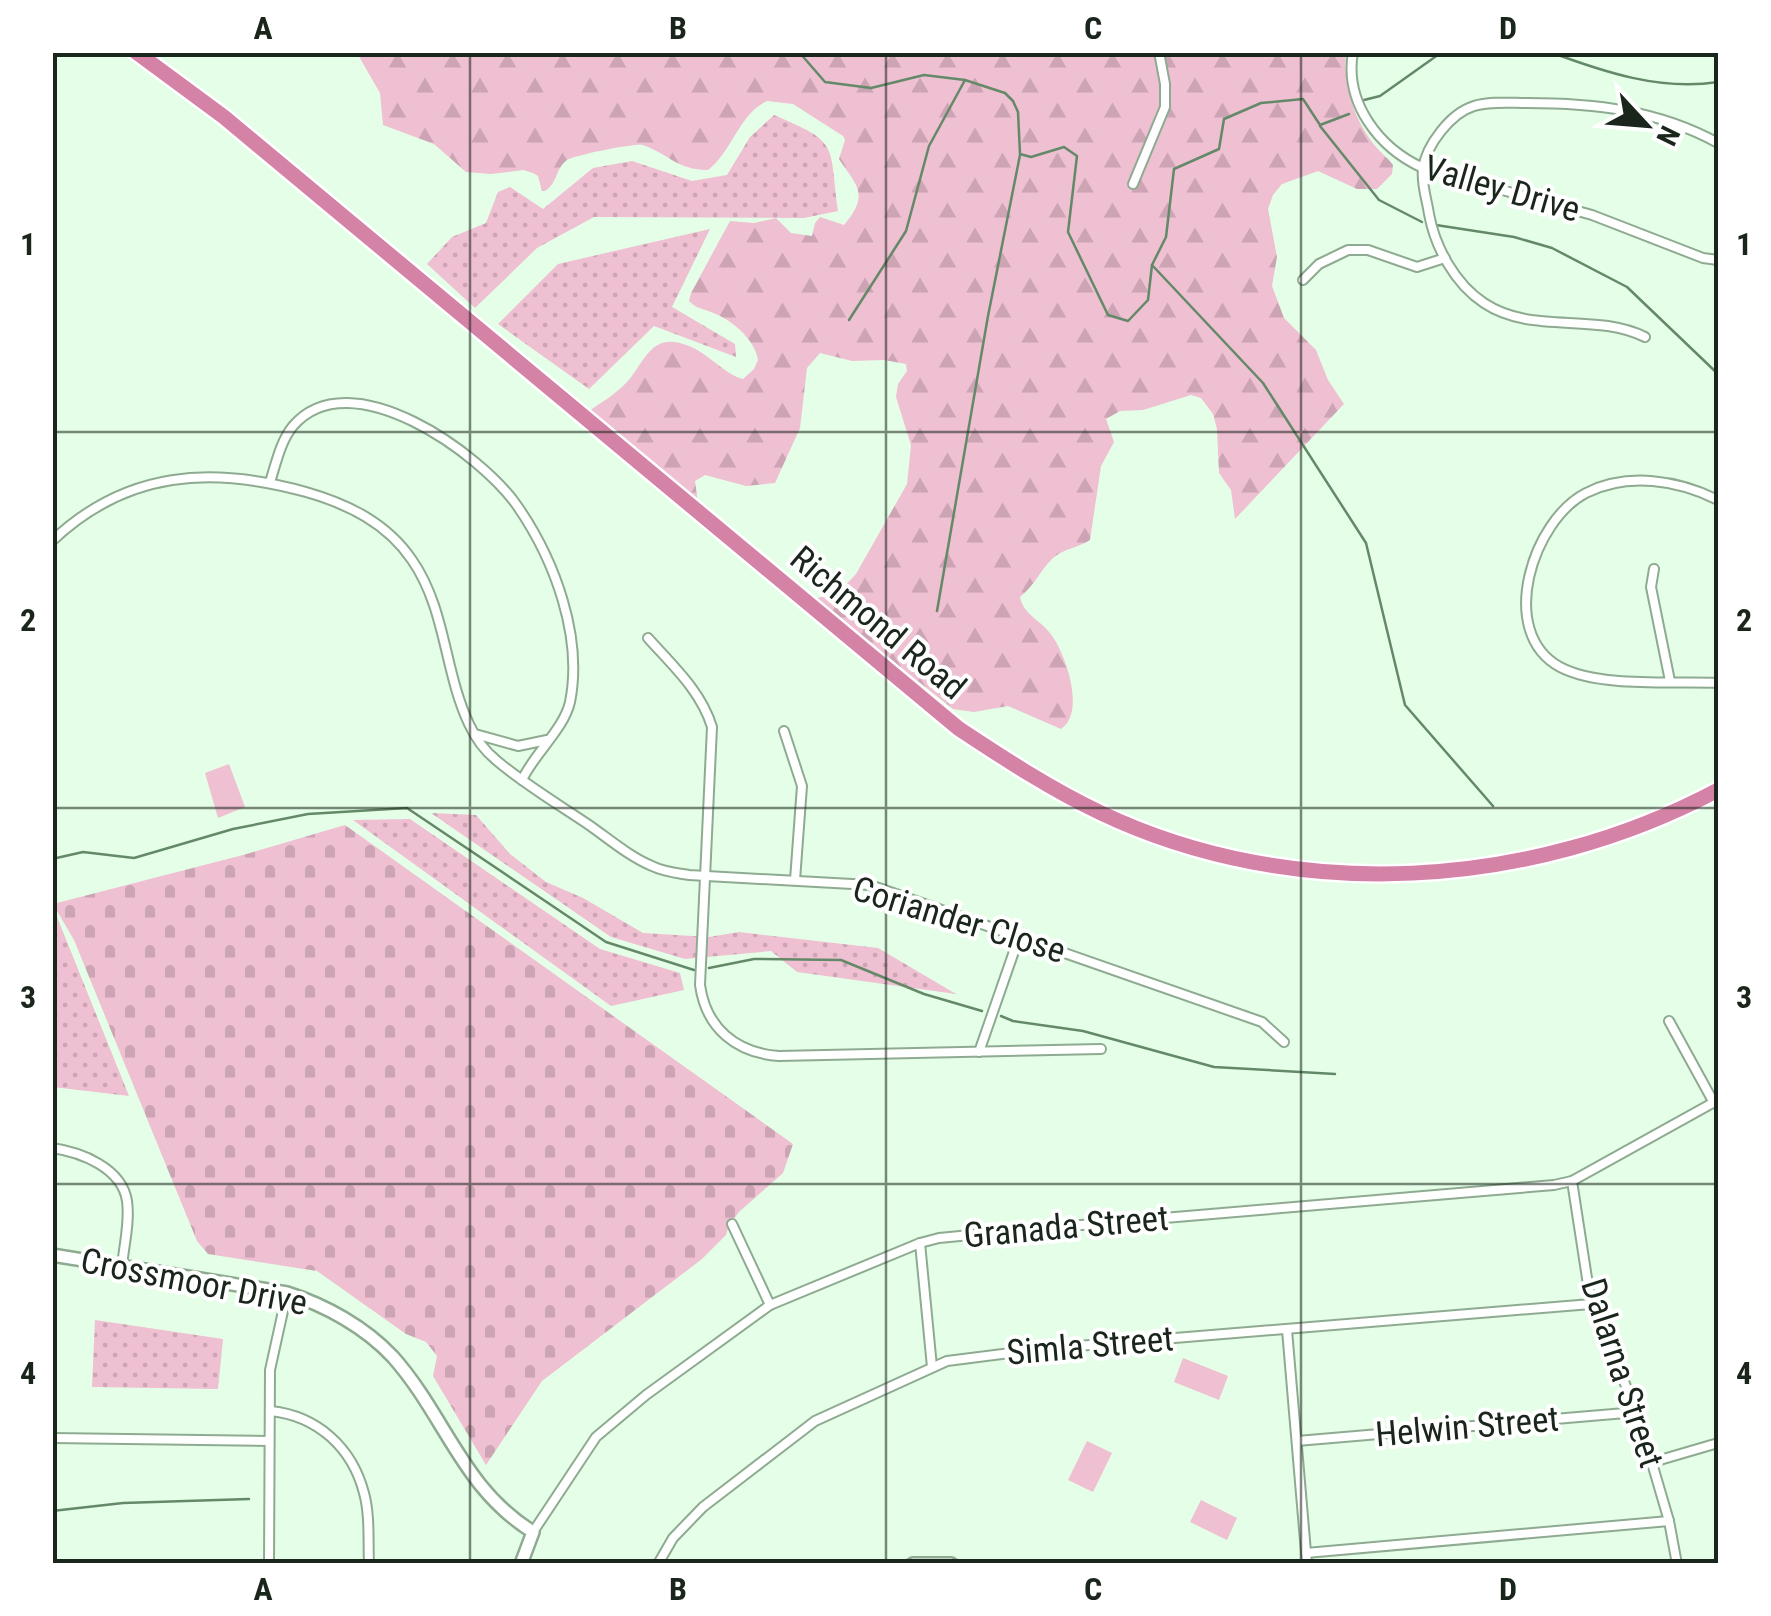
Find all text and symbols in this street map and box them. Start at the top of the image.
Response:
text: A [253,9,273,47]
text: B [669,9,687,47]
text: C [1084,9,1102,47]
text: D [1499,9,1517,47]
north arrow [1596,75,1696,175]
text: N [1649,121,1687,151]
street label: Valley Drive [1419,147,1585,231]
text: 1 [20,225,36,263]
text: 1 [1736,225,1752,263]
street label: Richmond Road [782,538,974,708]
text: 2 [20,601,36,639]
text: 2 [1736,601,1752,639]
street label: Coriander Close [848,868,1070,972]
text: 3 [20,978,36,1016]
text: 3 [1736,978,1752,1016]
street label: Granada Street [962,1198,1170,1256]
street label: Crossmoor Drive [77,1240,311,1324]
street label: Dalarna Street [1572,1273,1672,1473]
street label: Simla Street [1005,1318,1175,1374]
text: 4 [20,1354,36,1392]
text: 4 [1736,1354,1752,1392]
street label: Helwin Street [1374,1399,1560,1455]
text: A [253,1570,273,1608]
text: B [669,1570,687,1608]
text: C [1084,1570,1102,1608]
text: D [1499,1570,1517,1608]

